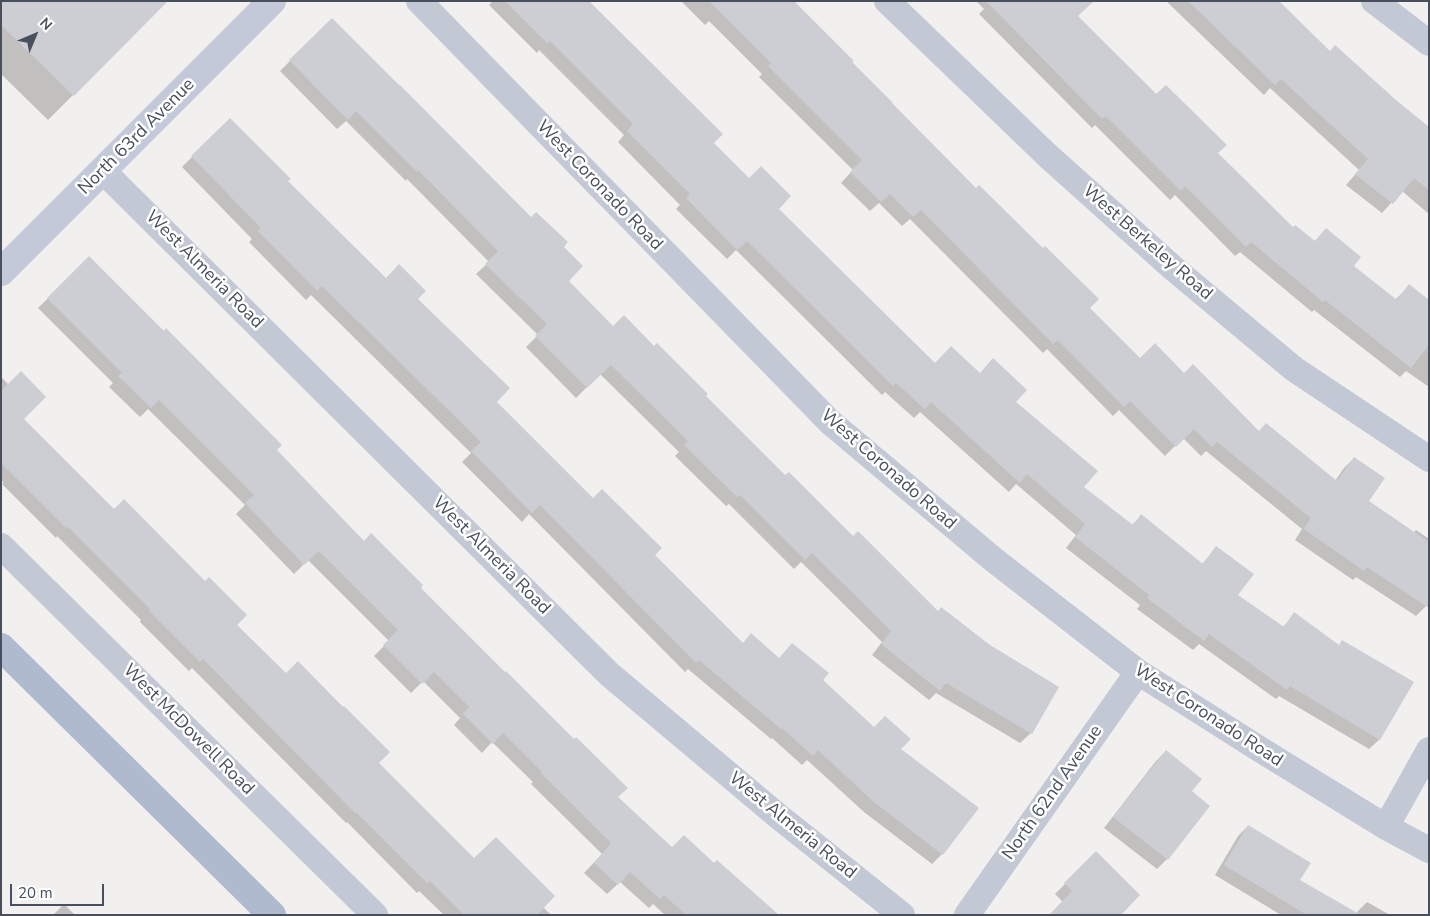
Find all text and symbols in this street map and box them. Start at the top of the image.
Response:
north arrow [10,10,60,60]
text: N [36,14,56,34]
street label: North 63rd Avenue [74,74,200,200]
street label: West Coronado Road [531,116,667,256]
street label: West Berkeley Road [1078,181,1216,305]
street label: West Almeria Road [141,207,267,333]
street label: West Coronado Road [816,405,960,535]
street label: West Almeria Road [428,493,554,619]
street label: West McDowell Road [118,660,258,800]
street label: West Coronado Road [1130,660,1286,772]
street label: North 62nd Avenue [998,721,1108,865]
street label: West Almeria Road [724,768,860,884]
scale bar [12,874,106,906]
text: 20 m [18,883,53,903]

